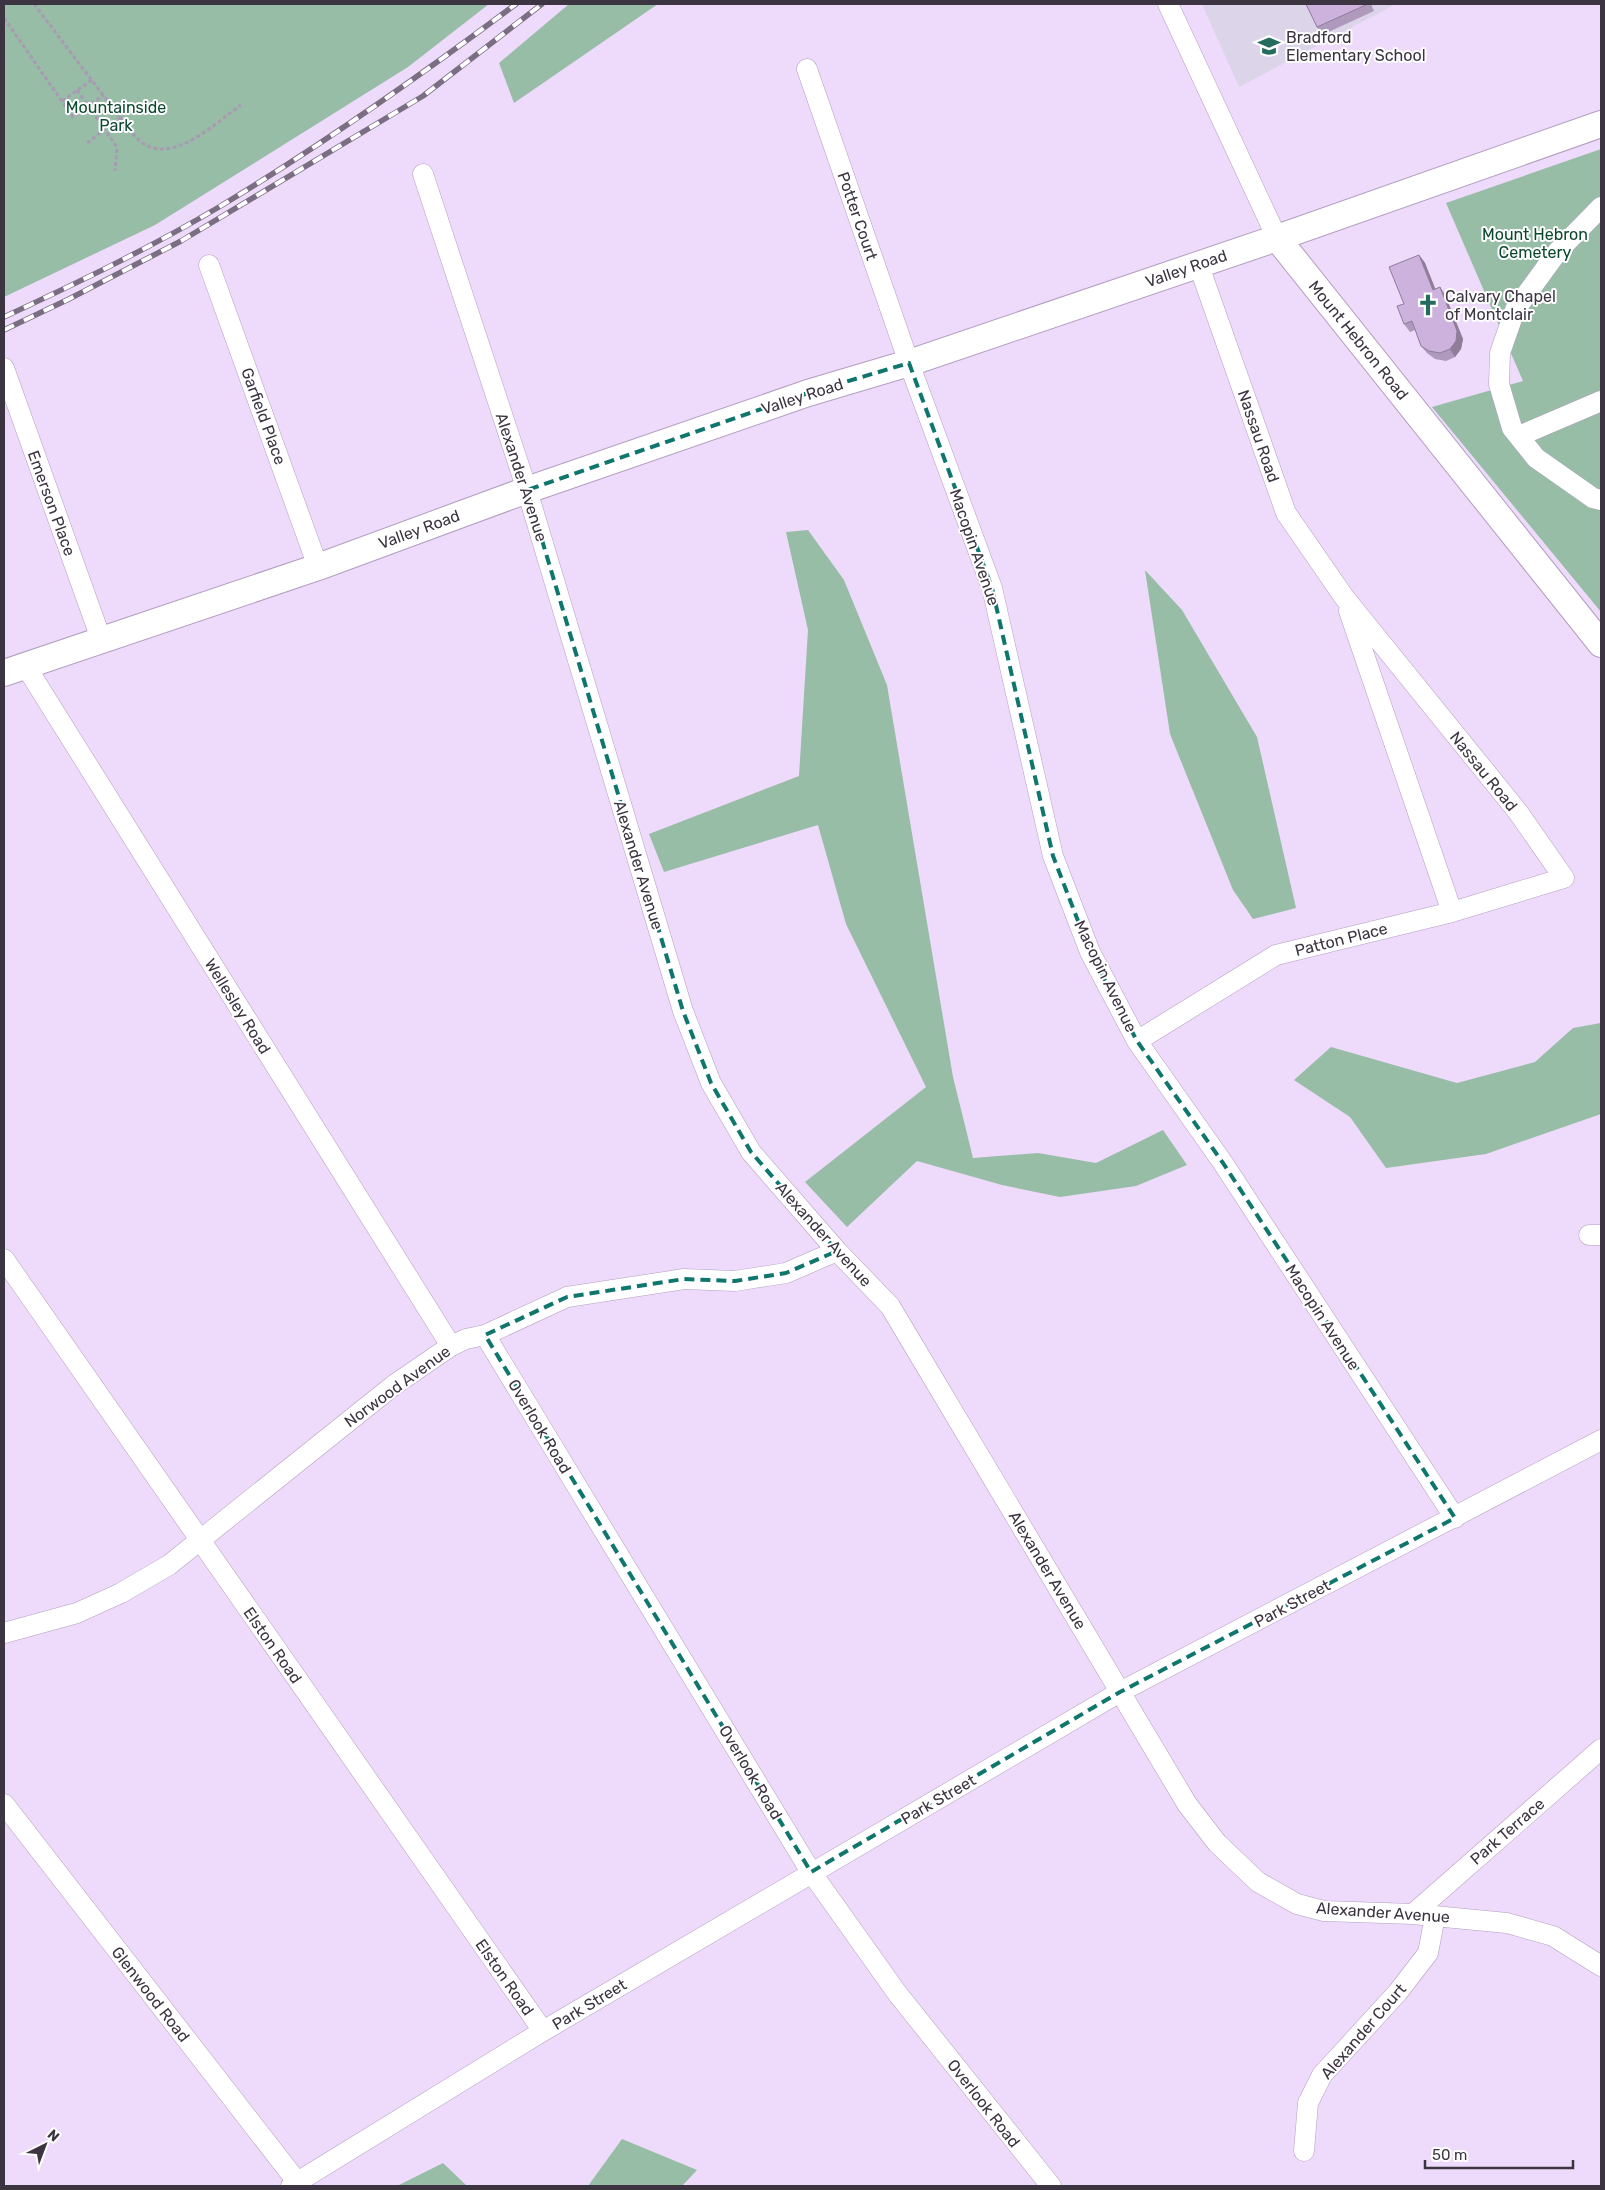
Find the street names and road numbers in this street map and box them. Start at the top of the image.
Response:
street label: Potter Court [834,169,882,263]
street label: Valley Road [1143,246,1229,291]
street label: Mount Hebron Road [1305,277,1413,404]
street label: Garfield Place [237,365,290,467]
street label: Valley Road [759,374,846,419]
street label: Nassau Road [1234,387,1283,485]
street label: Alexander Avenue [492,410,551,544]
street label: Emerson Place [24,448,79,558]
street label: Macopin Avenue [946,486,1003,608]
street label: Valley Road [376,506,462,553]
street label: Nassau Road [1446,728,1521,815]
street label: Alexander Avenue [610,798,667,932]
street label: Macopin Avenue [1070,917,1141,1035]
street label: Patton Place [1293,919,1390,960]
street label: Wellesley Road [201,955,275,1058]
street label: Alexander Avenue [772,1178,876,1291]
street label: Macopin Avenue [1281,1261,1364,1374]
street label: Norwood Avenue [341,1342,454,1431]
street label: Overlook Road [504,1376,575,1477]
street label: Alexander Avenue [1005,1508,1090,1633]
street label: Park Street [1251,1575,1333,1631]
street label: Elston Road [239,1604,306,1687]
street label: Overlook Road [715,1722,786,1823]
street label: Park Street [897,1770,979,1828]
street label: Park Terrace [1466,1794,1548,1869]
street label: Alexander Avenue [1315,1898,1451,1927]
street label: Elston Road [471,1936,538,2019]
street label: Glenwood Road [108,1943,194,2046]
street label: Park Street [549,1975,630,2034]
street label: Alexander Court [1317,1980,1410,2083]
street label: Overlook Road [943,2055,1024,2151]

